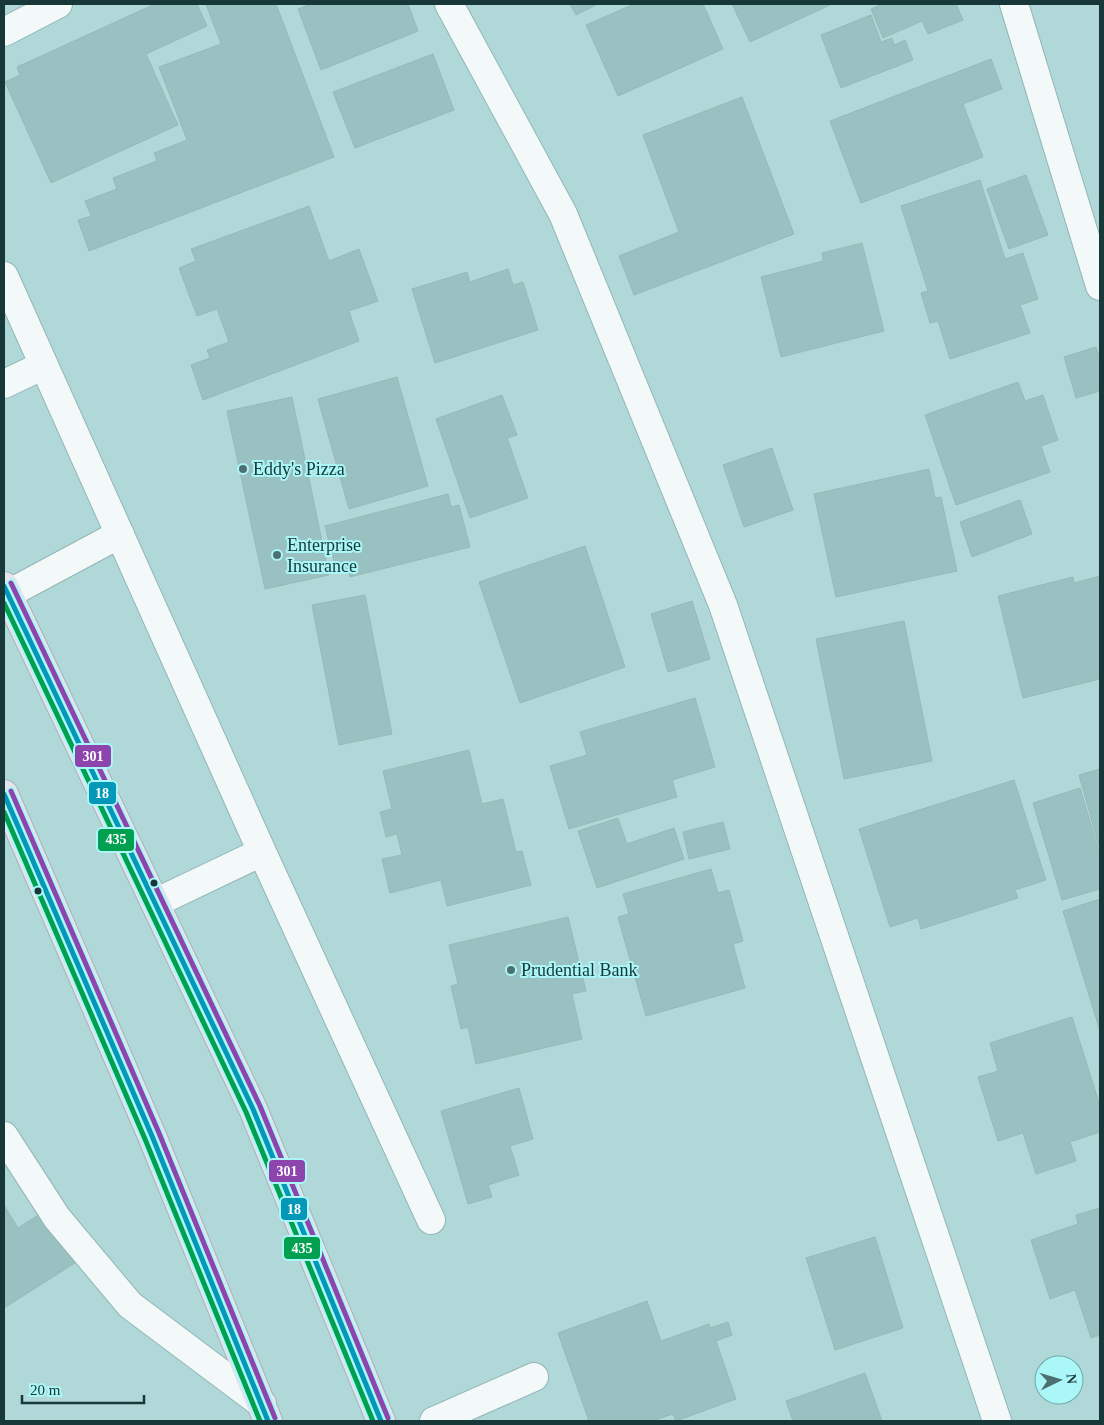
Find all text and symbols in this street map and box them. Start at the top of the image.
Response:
place label: Eddy's Pizza [253,459,345,479]
marker: Eddy's Pizza [237,463,249,475]
place label: Enterprise Insurance [287,535,361,576]
marker: Enterprise Insurance [271,549,283,561]
line badge: 301 [74,744,112,768]
text: 301 [83,749,104,764]
line badge: 18 [88,781,117,805]
text: 18 [95,786,109,801]
line badge: 435 [97,828,135,852]
text: 435 [106,832,127,847]
unlabelled marker [149,878,159,888]
unlabelled marker [33,886,43,896]
place label: Prudential Bank [521,960,637,980]
marker: Prudential Bank [505,964,517,976]
line badge: 301 [268,1159,306,1183]
text: 301 [277,1164,298,1179]
line badge: 18 [280,1197,308,1221]
text: 18 [287,1202,301,1217]
line badge: 435 [283,1236,321,1260]
text: 435 [292,1241,313,1256]
north arrow [1034,1355,1084,1405]
scale bar [22,1372,145,1404]
text: N [1064,1373,1079,1385]
text: 20 m [30,1382,61,1398]

